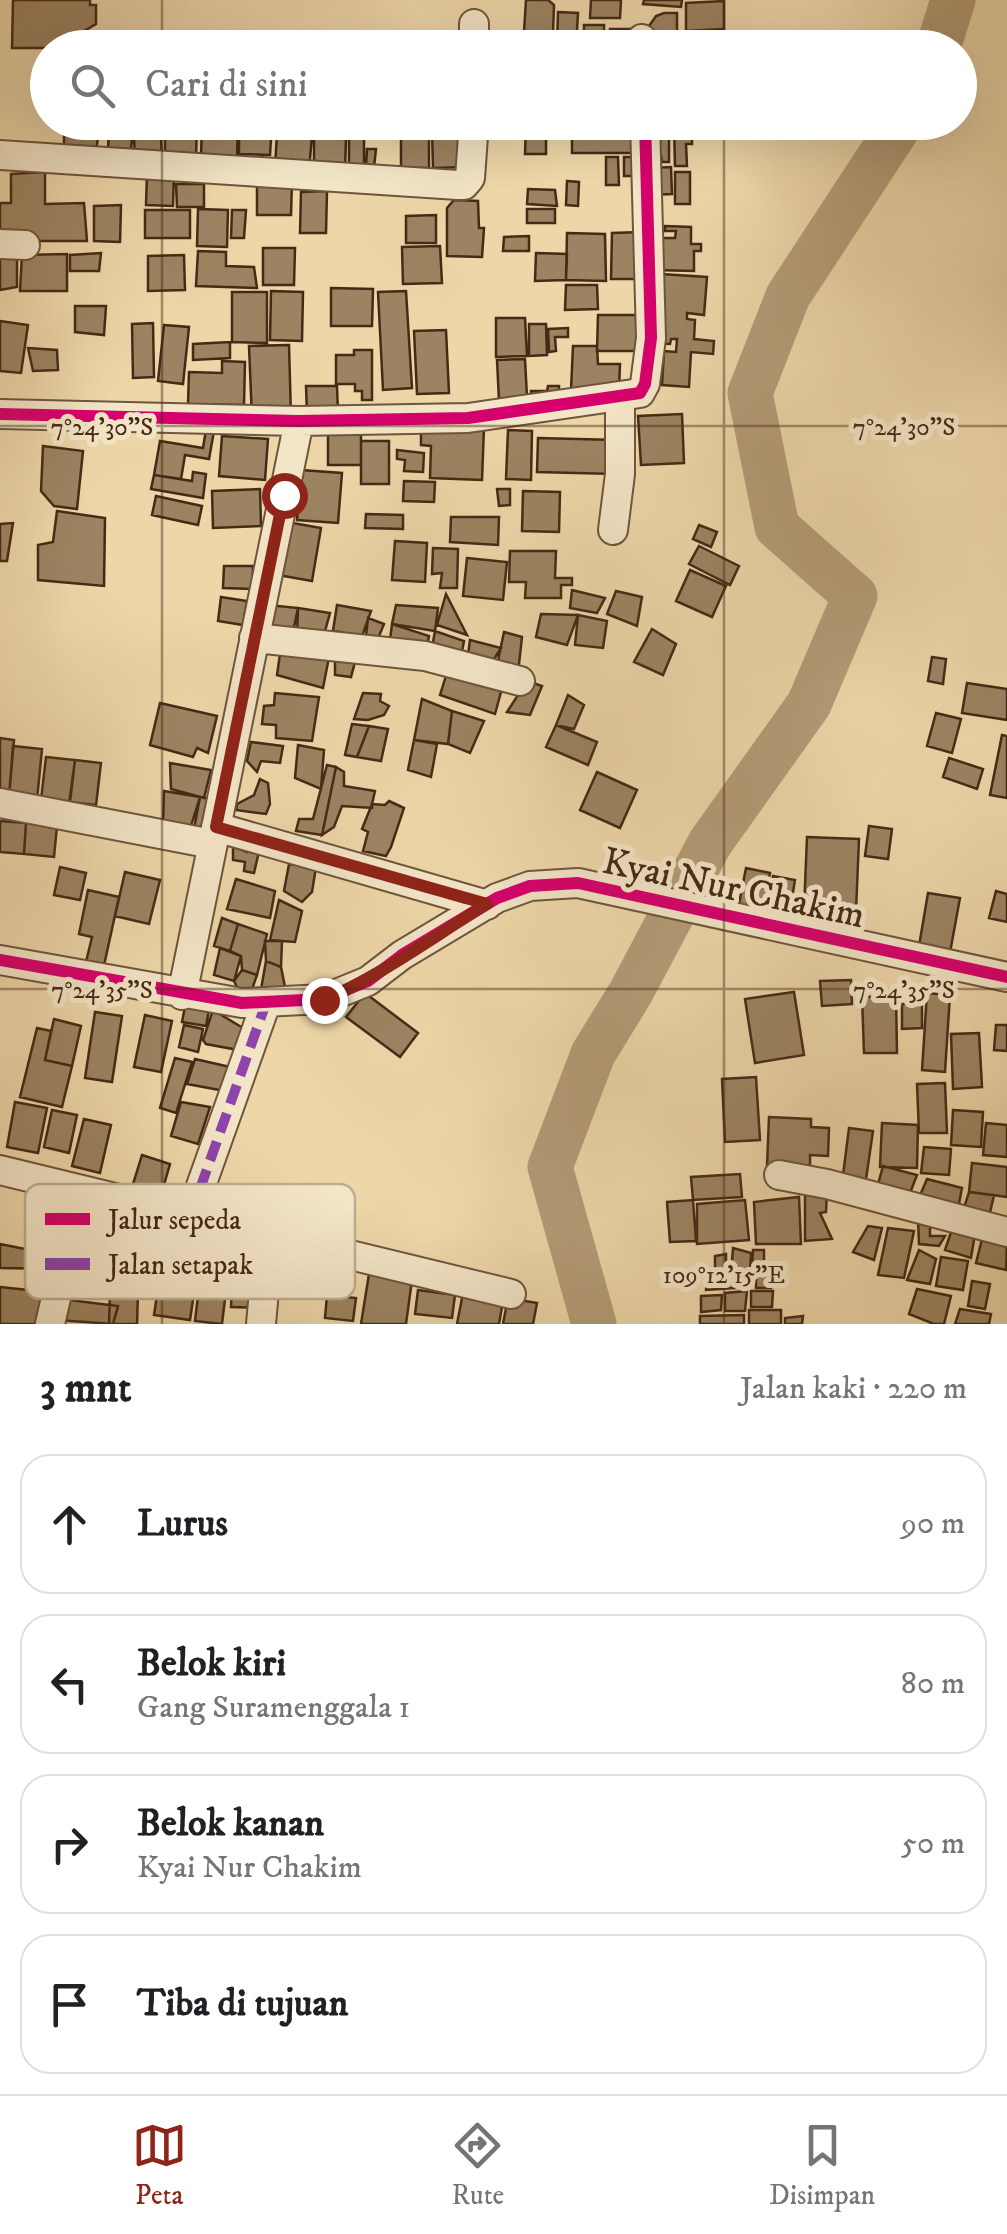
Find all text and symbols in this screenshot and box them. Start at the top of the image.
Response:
search box [30,30,977,140]
icon: search [65,58,120,113]
text: Cari di sini [145,61,308,109]
text: 7°24'30"S [51,412,153,443]
text: 7°24'30"S [853,412,955,443]
route start [262,473,308,519]
street label: Kyai Nur Chakim [598,838,869,940]
text: 7°24'35"S [51,975,153,1006]
text: 7°24'35"S [853,975,955,1006]
route end [302,978,348,1024]
legend [25,1184,355,1299]
text: Jalur sepeda [105,1203,241,1238]
text: Jalan setapak [105,1248,253,1283]
text: 109°12'15"E [663,1260,785,1291]
text: 3 mnt [40,1363,131,1415]
text: Jalan kaki · 220 m [740,1369,967,1409]
icon: ahead [42,1497,97,1552]
text: Lurus [137,1500,228,1548]
text: 90 m [901,1504,965,1544]
text: Belok kiri [137,1640,286,1688]
icon: left [42,1657,97,1712]
text: 80 m [901,1664,965,1704]
text: Gang Suramenggala 1 [137,1688,410,1728]
text: Belok kanan [137,1800,324,1848]
icon: right [42,1817,97,1872]
text: 50 m [901,1824,965,1864]
text: Kyai Nur Chakim [137,1848,362,1888]
icon: arrive [42,1977,97,2032]
text: Tiba di tujuan [137,1980,348,2028]
tab: Peta [132,2118,187,2213]
tab: Rute [450,2118,505,2213]
tab: Disimpan [769,2118,875,2213]

